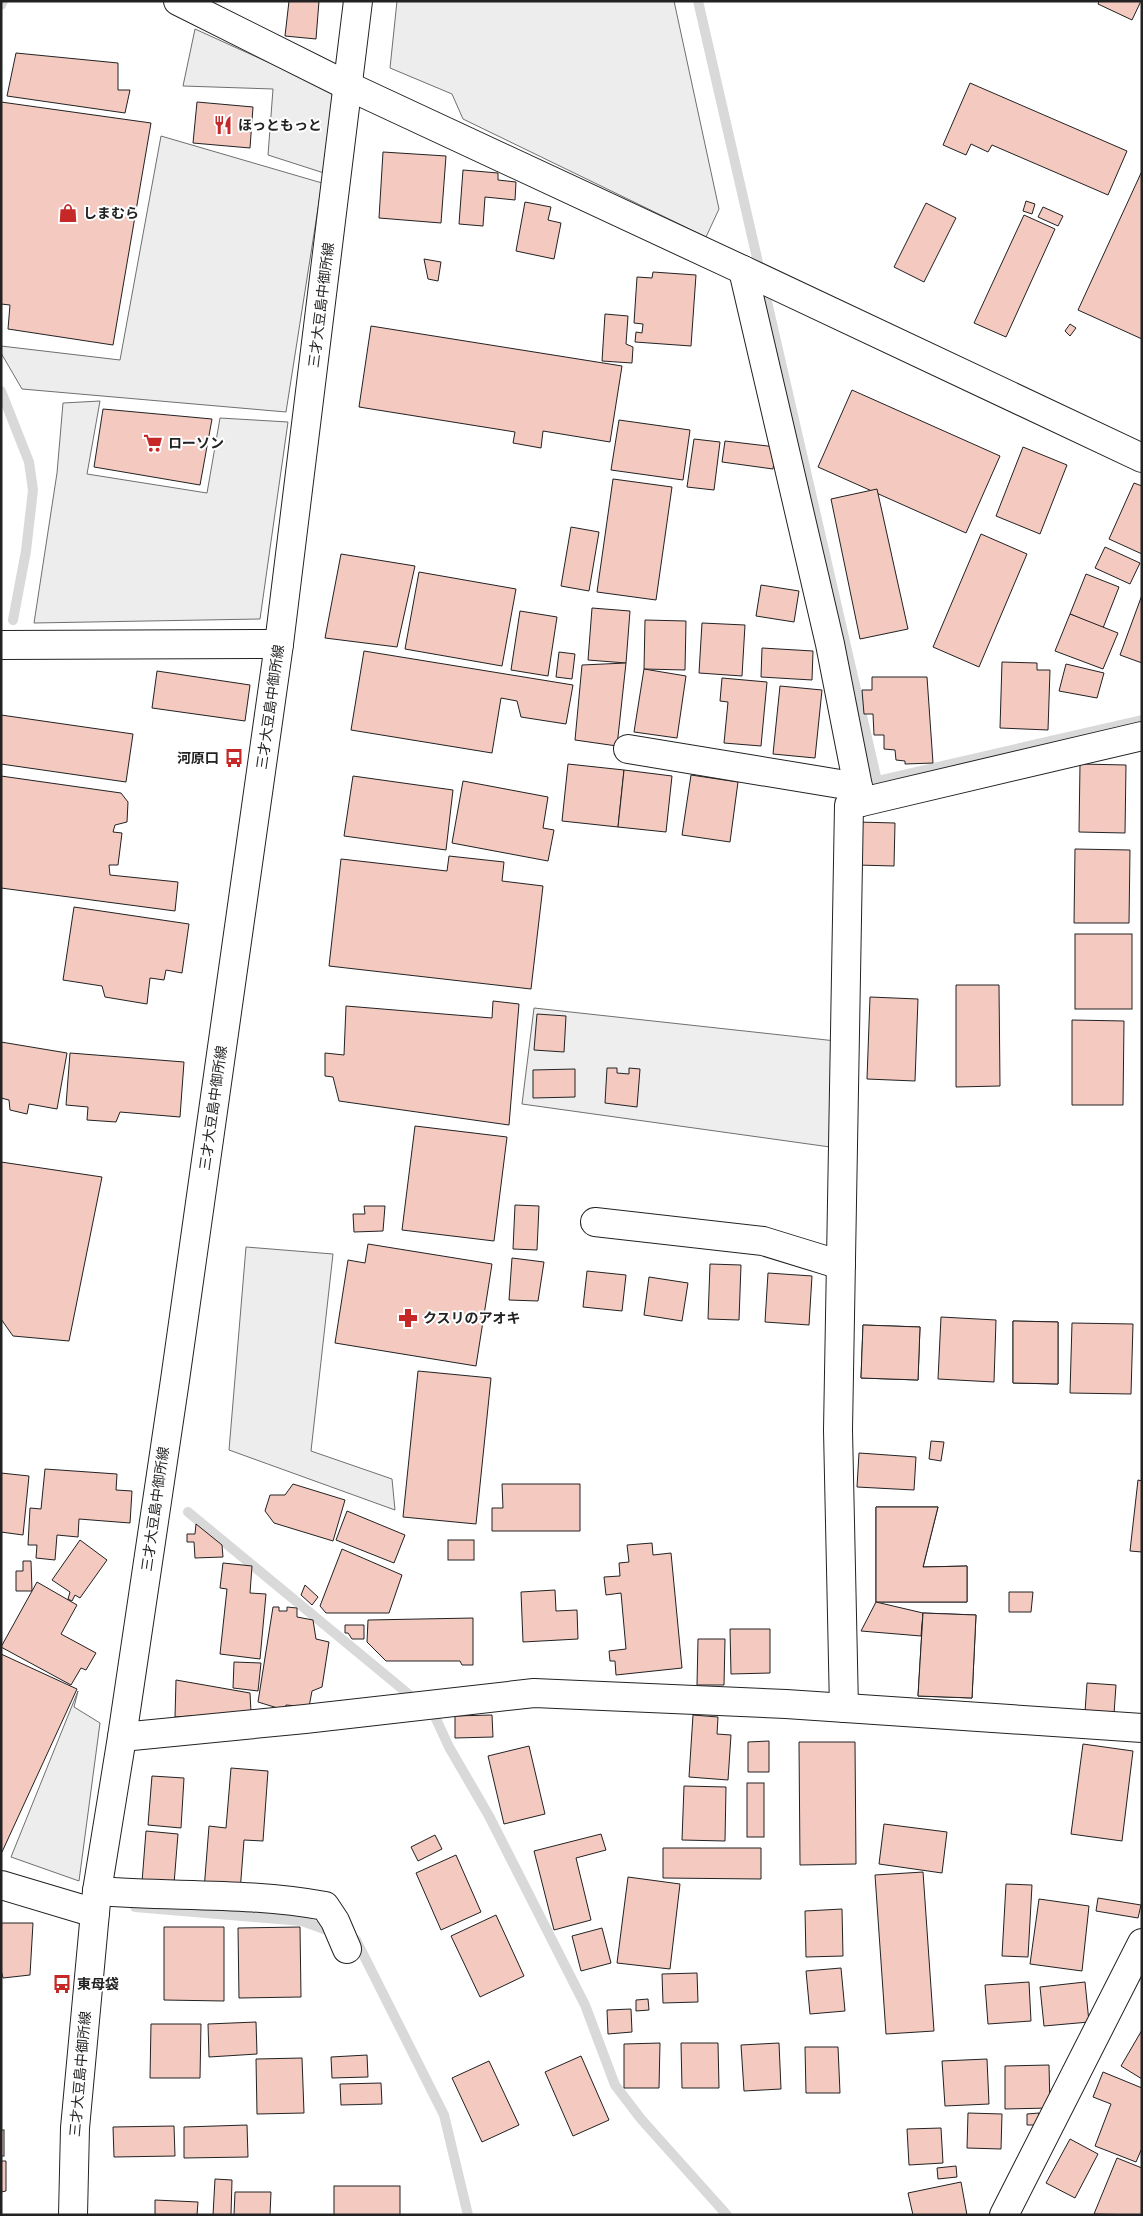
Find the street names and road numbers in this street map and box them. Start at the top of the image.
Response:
street label: 三才大豆島中御所線 [306,242,337,369]
street label: 三才大豆島中御所線 [254,644,287,771]
street label: 三才大豆島中御所線 [197,1045,230,1172]
street label: 三才大豆島中御所線 [139,1446,172,1573]
street label: 三才大豆島中御所線 [68,2011,93,2137]

